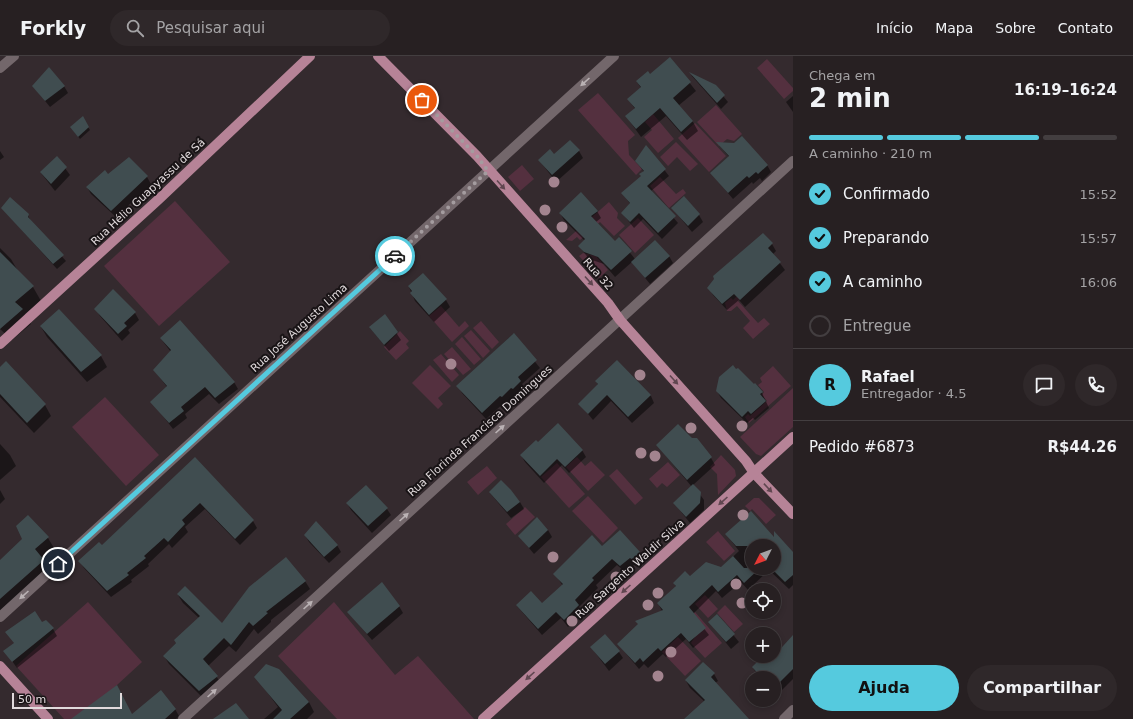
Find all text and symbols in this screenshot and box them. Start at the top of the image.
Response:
search box [110,10,390,46]
text: Forkly [20,17,86,39]
icon: search [124,17,146,39]
text: Pesquisar aqui [156,19,265,37]
text: Início [876,20,913,36]
text: Mapa [935,20,973,36]
text: Sobre [995,20,1036,36]
text: Contato [1058,20,1113,36]
text: Chega em [809,68,875,83]
one-way arrow [580,78,590,87]
text: 16:19–16:24 [1014,81,1117,99]
pin [405,83,439,117]
text: 2 min [809,83,891,113]
icon: bag [411,89,433,111]
street label: Rua Hélio Guapyassu de Sá [88,136,208,248]
text: A caminho · 210 m [809,146,932,161]
one-way arrow [497,180,506,190]
icon: check [809,183,831,205]
text: Confirmado [843,185,930,203]
text: 15:52 [1080,187,1117,202]
icon: check [809,227,831,249]
text: Preparando [843,229,929,247]
text: 15:57 [1080,231,1117,246]
courier [375,236,415,276]
icon: car [384,245,406,267]
street label: Rua 32 [580,255,616,293]
icon: check [809,271,831,293]
text: A caminho [843,273,922,291]
text: 16:06 [1080,275,1117,290]
one-way arrow [584,276,593,287]
street label: Rua José Augusto Lima [248,281,350,375]
text: Entregue [843,317,911,335]
street label: Rua Florinda Francisca Domingues [405,363,555,499]
button: chat [1023,364,1065,406]
button: phone [1075,364,1117,406]
text: Rafael [861,368,915,386]
one-way arrow [669,374,678,385]
text: R [824,376,836,394]
text: Entregador · 4.5 [861,386,966,401]
one-way arrow [495,425,505,434]
text: Pedido #6873 [809,438,915,456]
text: R$44.26 [1048,438,1117,456]
one-way arrow [764,483,773,493]
one-way arrow [718,497,728,506]
one-way arrow [399,512,409,522]
street label: Rua Sargento Waldir Silva [573,517,687,621]
north arrow [745,539,781,575]
map controls [745,539,781,707]
pin [41,547,75,581]
icon: home [47,553,69,575]
button: locate [745,583,781,619]
one-way arrow [621,584,632,593]
one-way arrow [19,590,29,600]
one-way arrow [303,600,313,610]
button: + [745,627,781,663]
button: Ajuda [809,665,959,711]
button: Compartilhar [967,665,1117,711]
one-way arrow [525,671,535,681]
button: − [745,671,781,707]
one-way arrow [207,688,217,697]
scale bar [12,691,122,710]
text: 50 m [18,693,46,706]

